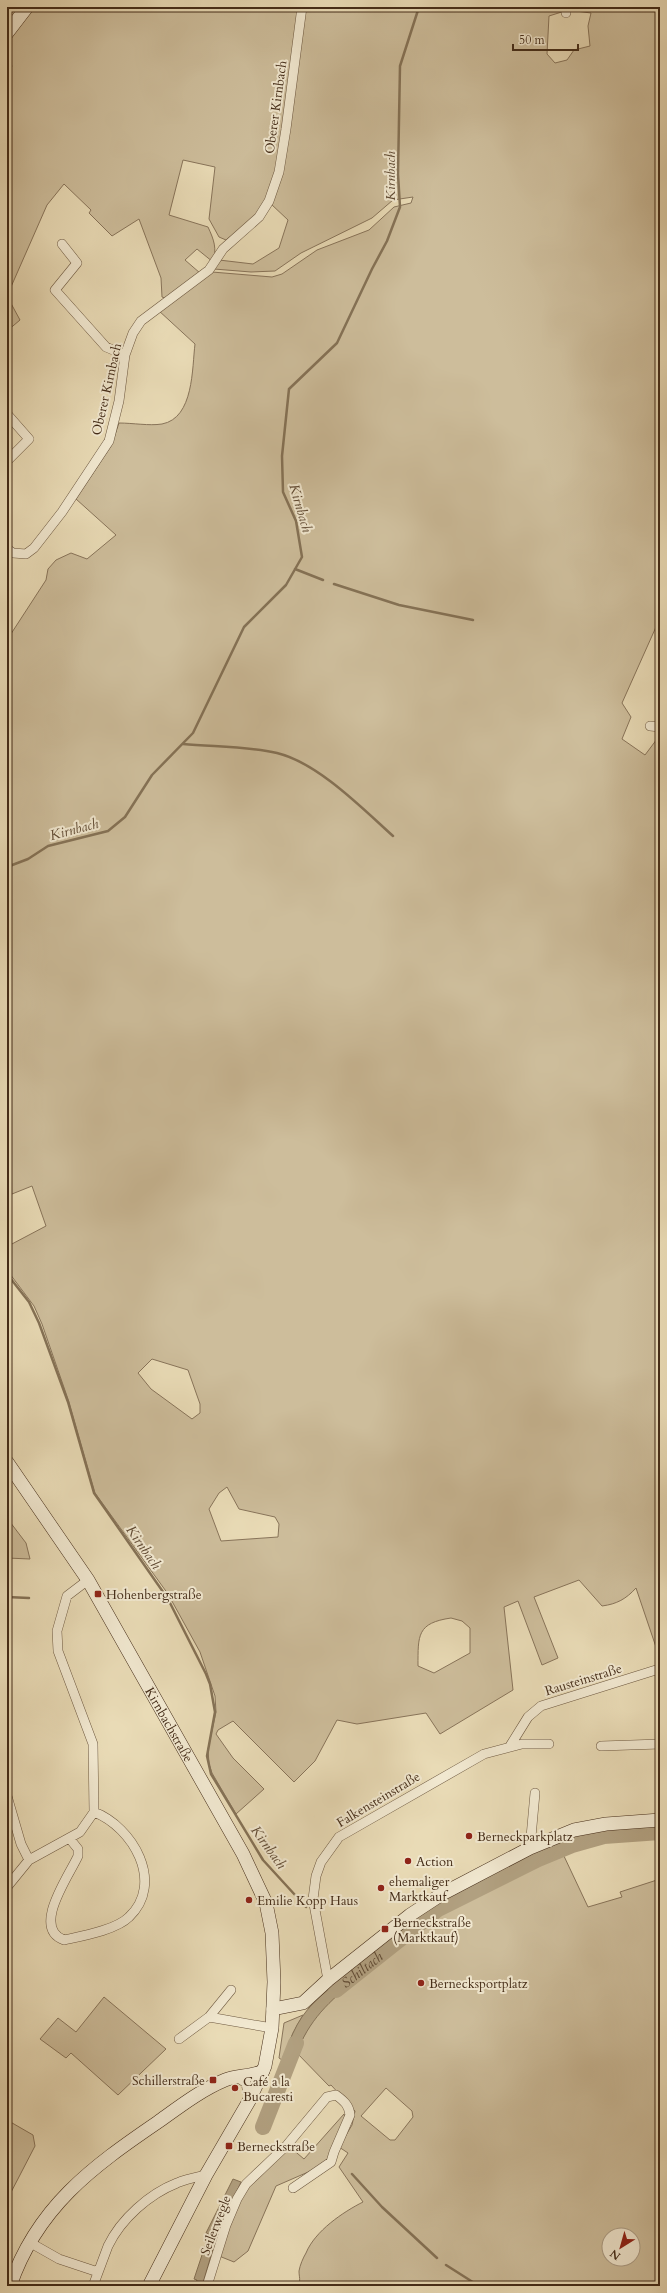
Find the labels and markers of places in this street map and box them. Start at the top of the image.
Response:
place label: Hohenbergstraße [106,1586,202,1604]
marker: Hohenbergstraße [93,1589,103,1599]
place label: Berneckparkplatz [477,1828,573,1846]
marker: Berneckparkplatz [464,1831,474,1841]
place label: Action [416,1853,454,1871]
marker: Action [403,1856,413,1866]
place label: ehemaliger Marktkauf [389,1873,450,1906]
marker: ehemaliger Marktkauf [376,1883,386,1893]
place label: Emilie Kopp Haus [257,1892,358,1910]
marker: Emilie Kopp Haus [244,1895,254,1905]
place label: Berneckstraße (Marktkauf) [393,1914,471,1947]
marker: Berneckstraße (Marktkauf) [380,1924,390,1934]
place label: Bernecksportplatz [429,1975,528,1993]
marker: Bernecksportplatz [416,1978,426,1988]
place label: Schillerstraße [132,2072,205,2090]
place label: Café a la Bucaresti [243,2073,294,2106]
marker: Schillerstraße [208,2075,218,2085]
marker: Café a la Bucaresti [230,2083,240,2093]
place label: Berneckstraße [237,2138,315,2156]
marker: Berneckstraße [224,2141,234,2151]

